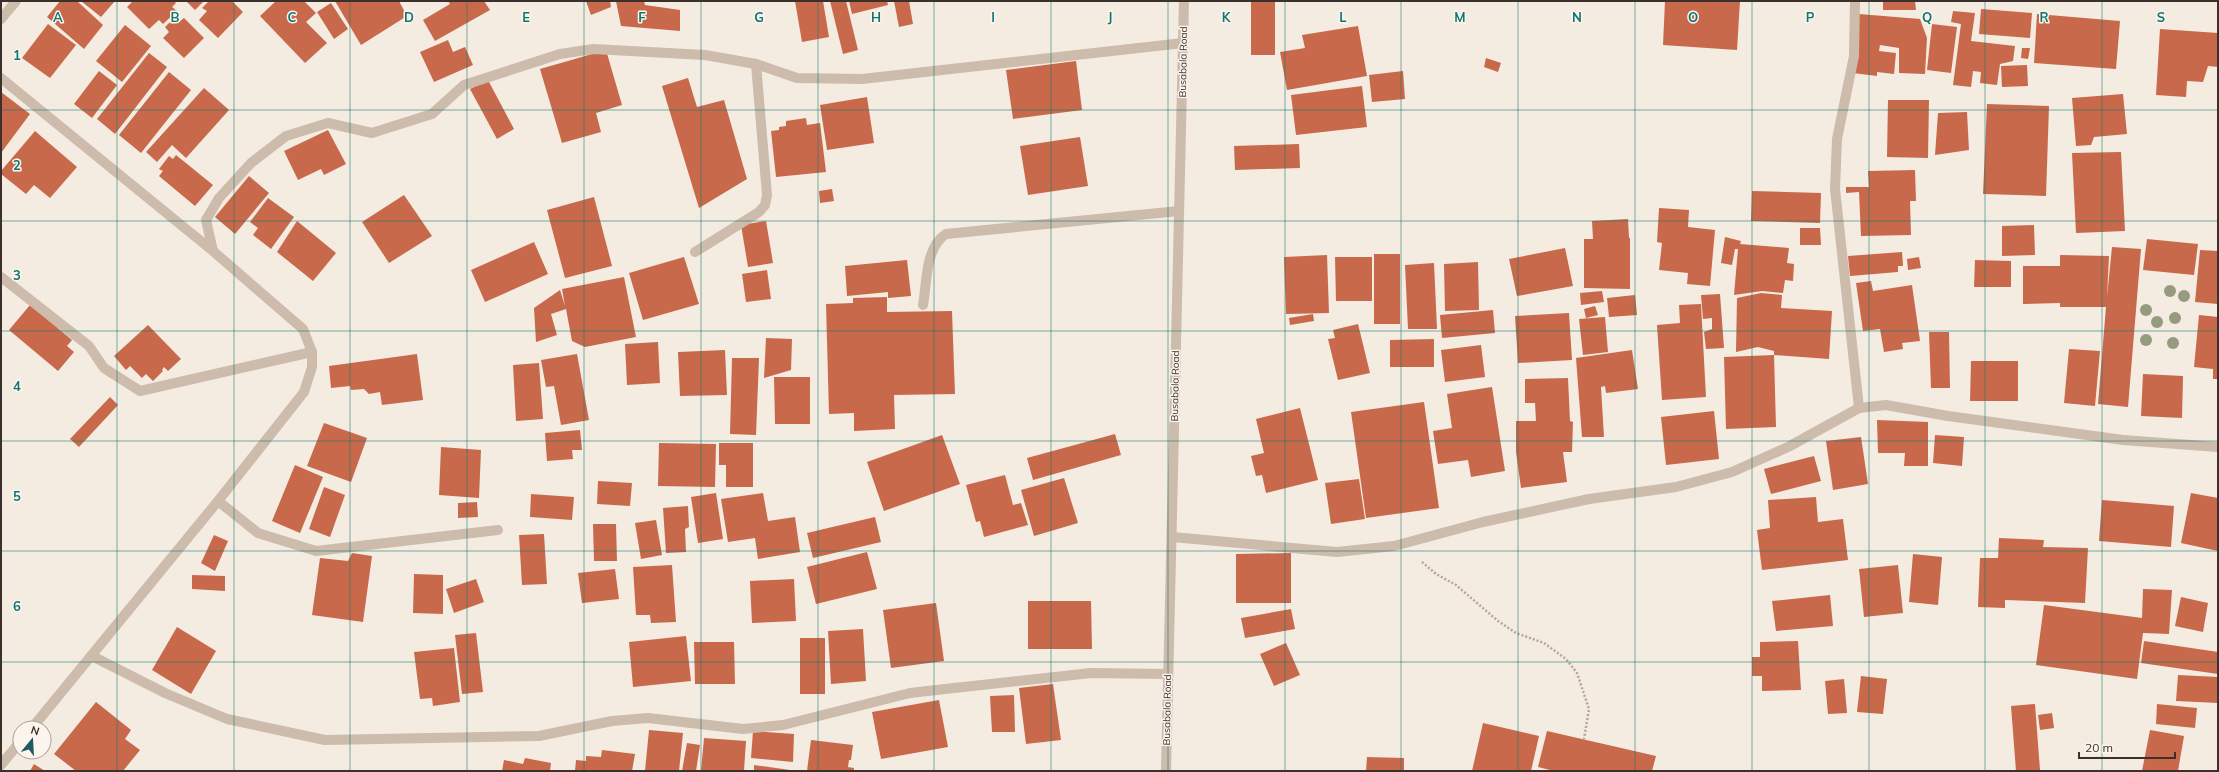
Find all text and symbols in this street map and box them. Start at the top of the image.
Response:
text: A [53,9,63,25]
text: B [171,9,180,25]
text: C [288,9,297,25]
text: D [404,9,414,25]
text: E [522,9,530,25]
text: F [638,9,646,25]
text: G [754,9,764,25]
text: H [871,9,881,25]
text: I [991,9,995,25]
text: J [1108,9,1112,25]
text: K [1222,9,1232,25]
text: L [1339,9,1347,25]
text: M [1454,9,1466,25]
text: N [1572,9,1582,25]
text: O [1688,9,1698,25]
text: P [1806,9,1815,25]
text: Q [1922,9,1932,25]
text: R [2039,9,2049,25]
text: S [2157,9,2165,25]
street label: Busabala Road [1176,26,1190,98]
text: 1 [13,47,21,63]
text: 2 [13,157,21,173]
text: 3 [13,267,21,283]
street label: Busabala Road [1168,350,1182,422]
text: 4 [13,378,21,394]
text: 5 [13,488,21,504]
text: 6 [13,598,21,614]
street label: Busabala Road [1160,674,1174,746]
north arrow [12,720,52,760]
text: N [29,723,41,738]
scale bar [2079,734,2175,760]
text: 20 m [2085,740,2113,755]

